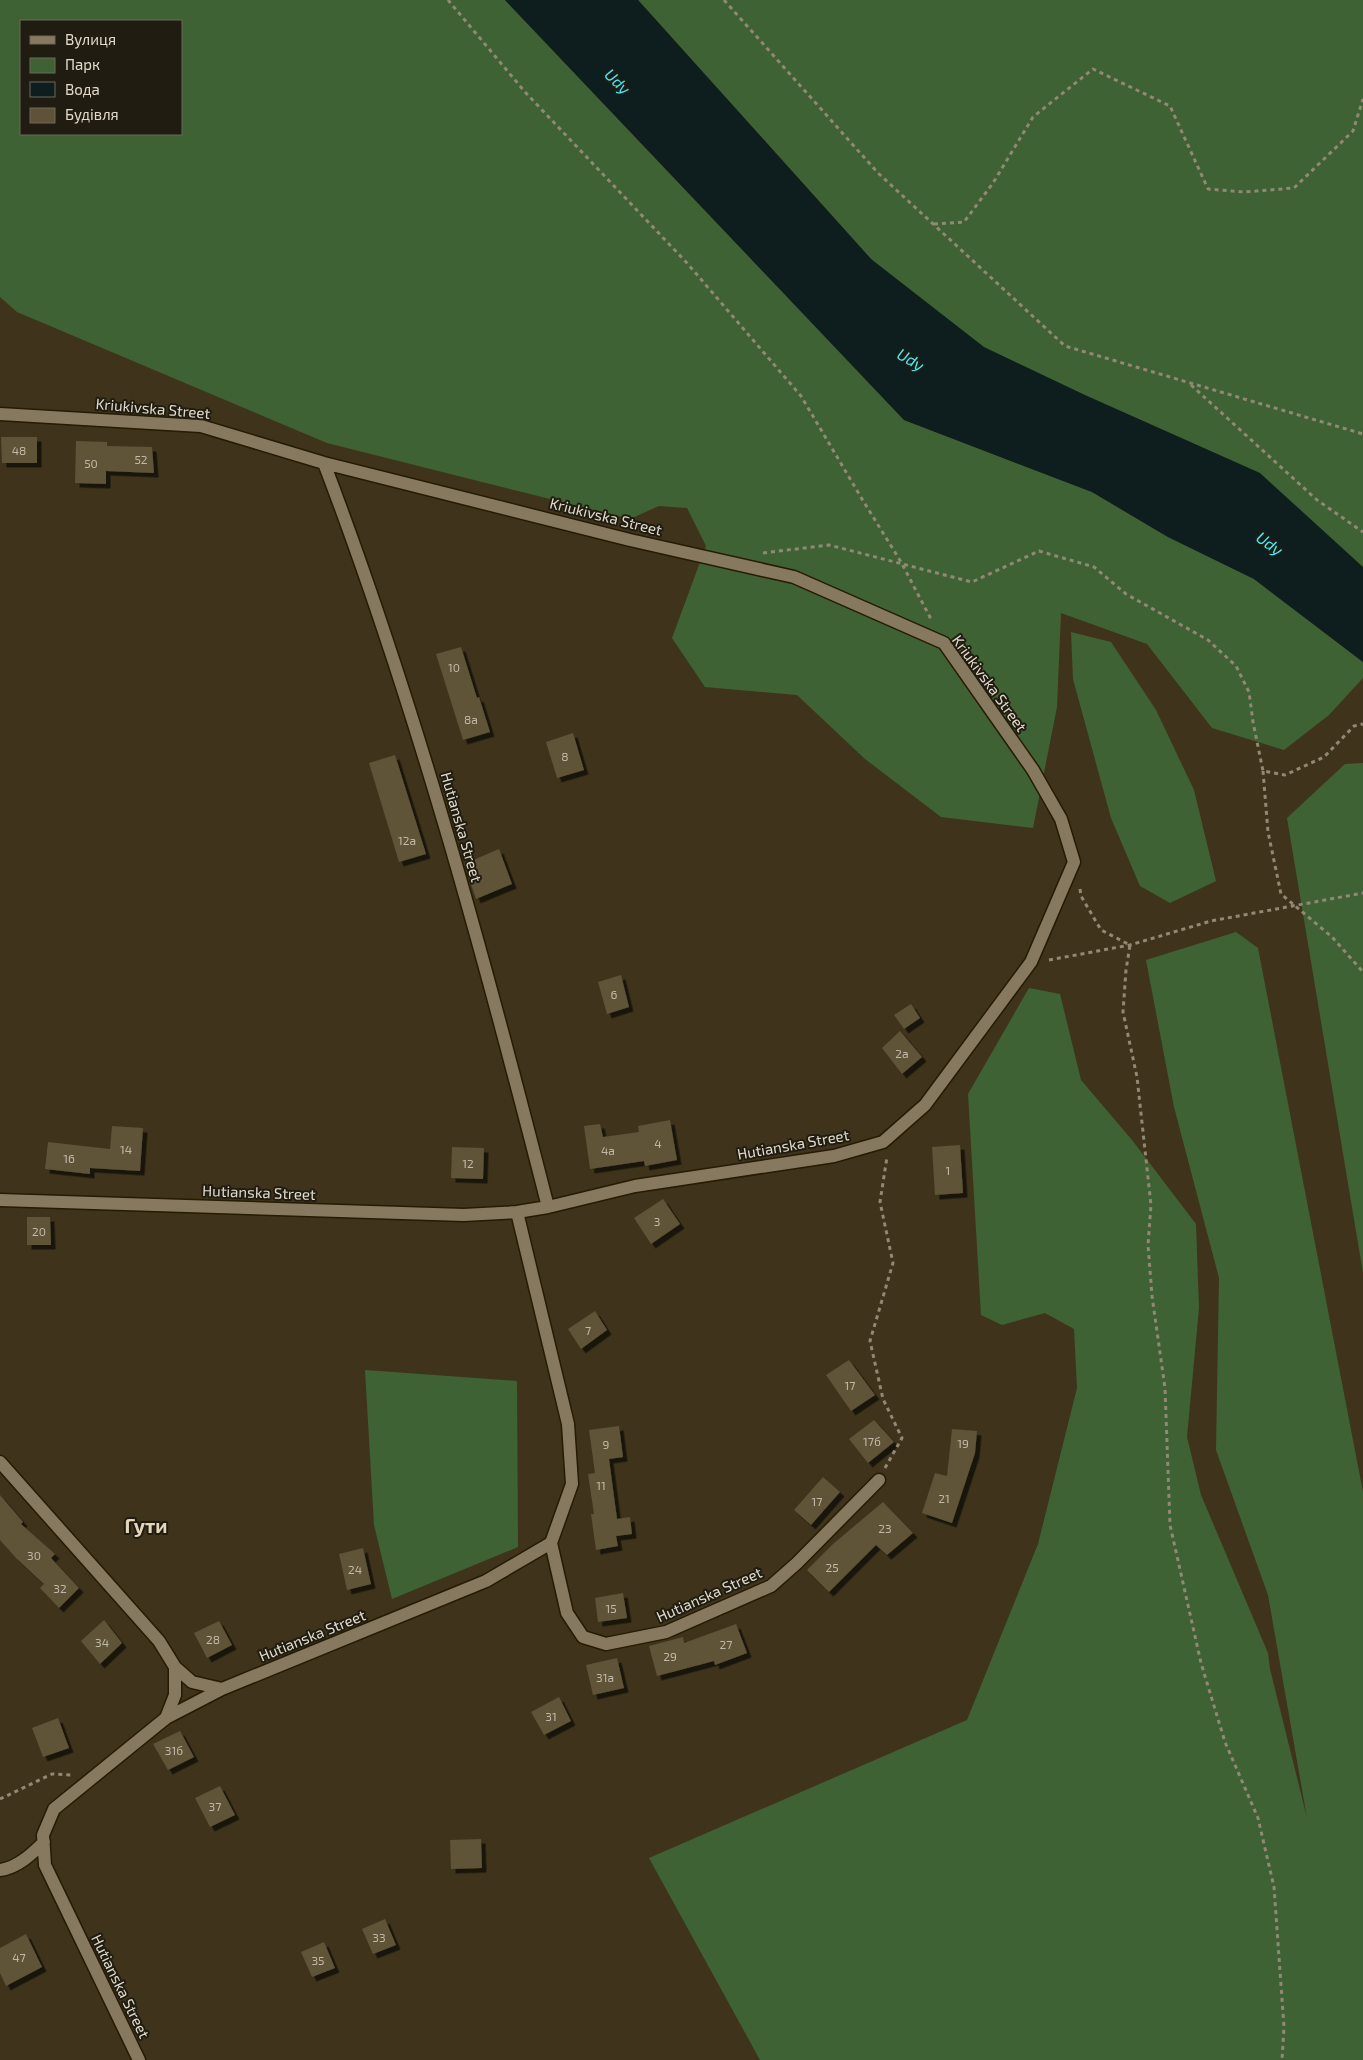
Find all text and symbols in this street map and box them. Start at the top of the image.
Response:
legend [20,20,182,135]
text: Вулиця [65,30,116,49]
text: Парк [65,55,100,73]
water label: Udy [600,64,635,99]
text: Вода [65,80,100,98]
text: Будівля [65,105,119,124]
water label: Udy [893,344,928,375]
street label: Kriukivska Street [95,394,211,422]
house number: 48 [12,443,26,457]
house number: 52 [134,452,148,466]
house number: 50 [84,456,98,470]
street label: Kriukivska Street [548,493,664,539]
water label: Udy [1252,527,1287,560]
street label: Kriukivska Street [949,631,1031,735]
house number: 10 [448,660,460,674]
house number: 8а [464,712,478,726]
house number: 8 [561,749,569,763]
street label: Hutianska Street [438,770,486,884]
house number: 12а [398,833,416,847]
house number: 6 [611,987,618,1001]
house number: 2а [895,1046,909,1060]
street label: Hutianska Street [736,1125,851,1163]
house number: 4 [654,1136,662,1150]
house number: 14 [120,1142,132,1156]
house number: 4а [601,1143,615,1157]
house number: 16 [63,1151,75,1165]
house number: 12 [462,1156,474,1170]
house number: 1 [946,1163,950,1177]
street label: Hutianska Street [202,1181,316,1203]
house number: 3 [654,1214,660,1228]
house number: 20 [32,1224,46,1238]
house number: 7 [585,1323,591,1337]
house number: 17 [845,1378,855,1392]
house number: 17б [863,1434,881,1448]
house number: 19 [957,1436,969,1450]
house number: 9 [603,1437,610,1451]
house number: 11 [596,1478,606,1492]
house number: 21 [938,1491,950,1505]
house number: 17 [812,1494,822,1508]
district label: Гути [124,1513,168,1537]
house number: 23 [878,1521,892,1535]
house number: 30 [27,1548,41,1562]
house number: 25 [825,1560,839,1574]
house number: 24 [348,1562,362,1576]
street label: Hutianska Street [654,1563,765,1625]
house number: 32 [53,1581,67,1595]
house number: 15 [605,1601,617,1615]
street label: Hutianska Street [256,1605,368,1665]
house number: 28 [206,1632,220,1646]
house number: 34 [95,1635,109,1649]
house number: 27 [720,1637,732,1651]
house number: 29 [663,1649,677,1663]
house number: 31а [596,1670,614,1684]
house number: 31 [545,1709,557,1723]
house number: 31б [165,1743,183,1757]
house number: 37 [209,1799,221,1813]
house number: 33 [372,1930,386,1944]
street label: Hutianska Street [88,1931,154,2041]
house number: 47 [12,1950,26,1964]
house number: 35 [311,1953,325,1967]

